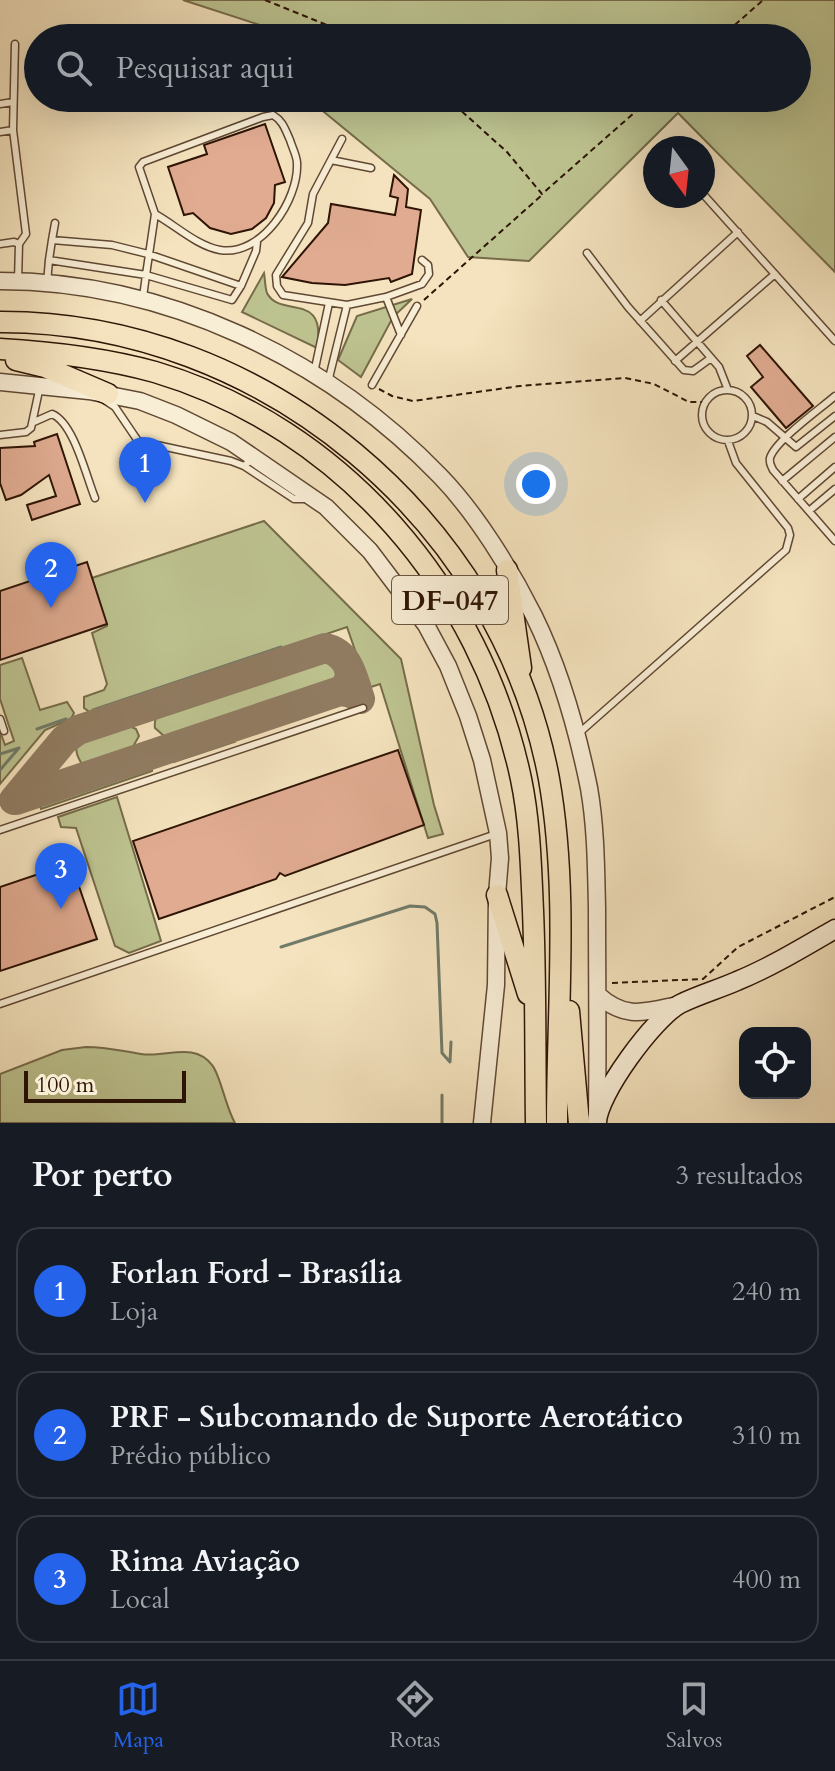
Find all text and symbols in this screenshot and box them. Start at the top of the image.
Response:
search box [24,24,811,112]
icon: search [52,46,96,90]
text: Pesquisar aqui [116,48,294,89]
north arrow [643,136,715,208]
pin: 1 [119,437,171,503]
your location [516,464,556,504]
pin: 2 [25,542,77,608]
road number: DF-047 [392,576,508,624]
pin: 3 [35,843,87,909]
map controls [739,1027,811,1099]
button: locate [739,1027,811,1099]
scale bar [24,1067,186,1103]
text: 100 m [36,1070,94,1100]
text: Por perto [32,1152,173,1198]
text: 3 resultados [676,1158,803,1193]
text: Forlan Ford - Brasília [110,1253,402,1294]
text: 1 [53,1274,67,1309]
text: 240 m [732,1274,801,1309]
text: Loja [110,1294,158,1329]
text: PRF - Subcomando de Suporte Aerotático [110,1397,683,1438]
text: 2 [53,1418,67,1453]
text: 310 m [732,1418,801,1453]
text: Prédio público [110,1438,271,1473]
text: Rima Aviação [110,1541,300,1582]
text: 3 [53,1562,67,1597]
text: 400 m [732,1562,801,1597]
text: Local [110,1582,170,1617]
tab: Mapa [113,1677,164,1755]
tab: Rotas [389,1677,440,1755]
tab: Salvos [666,1677,722,1755]

